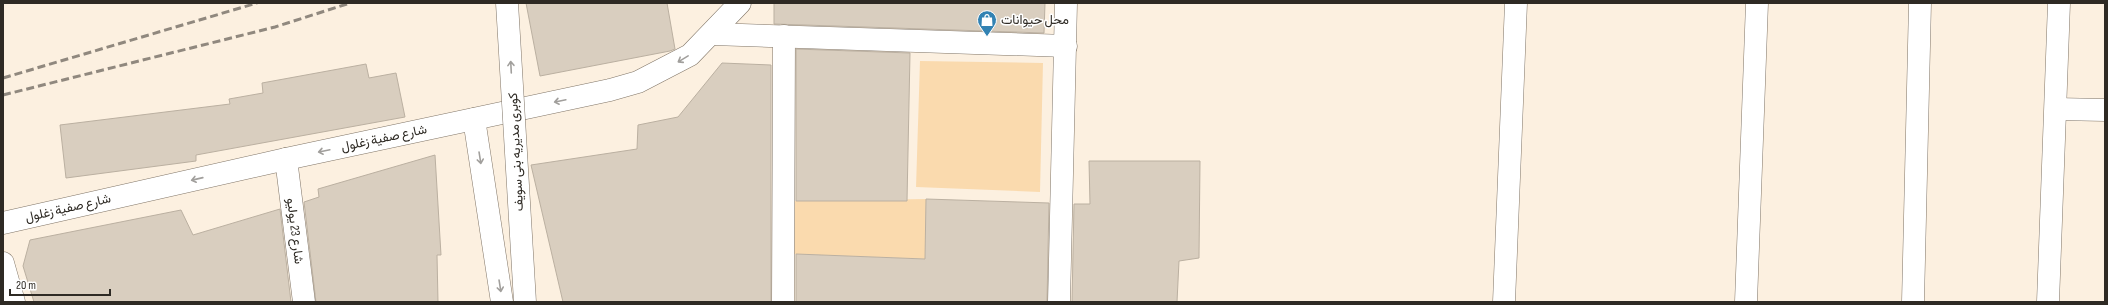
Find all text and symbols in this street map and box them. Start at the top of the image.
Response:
shop icon: محل حيوانات [976,9,998,37]
place label: محل حيوانات [1001,12,1069,28]
one-way arrow [678,55,689,63]
one-way arrow [507,61,514,74]
street label: كوبرى مديريه بنى سويف [505,92,527,212]
one-way arrow [554,97,567,105]
street label: شارع صفية زغلول [340,121,429,156]
one-way arrow [318,148,331,156]
one-way arrow [476,151,484,164]
one-way arrow [191,176,204,184]
street label: شارع صفية زغلول [24,190,113,227]
street label: شارع 23 يوليو [282,197,307,265]
scale bar [10,271,110,297]
text: 20 m [16,278,36,293]
one-way arrow [496,279,504,292]

